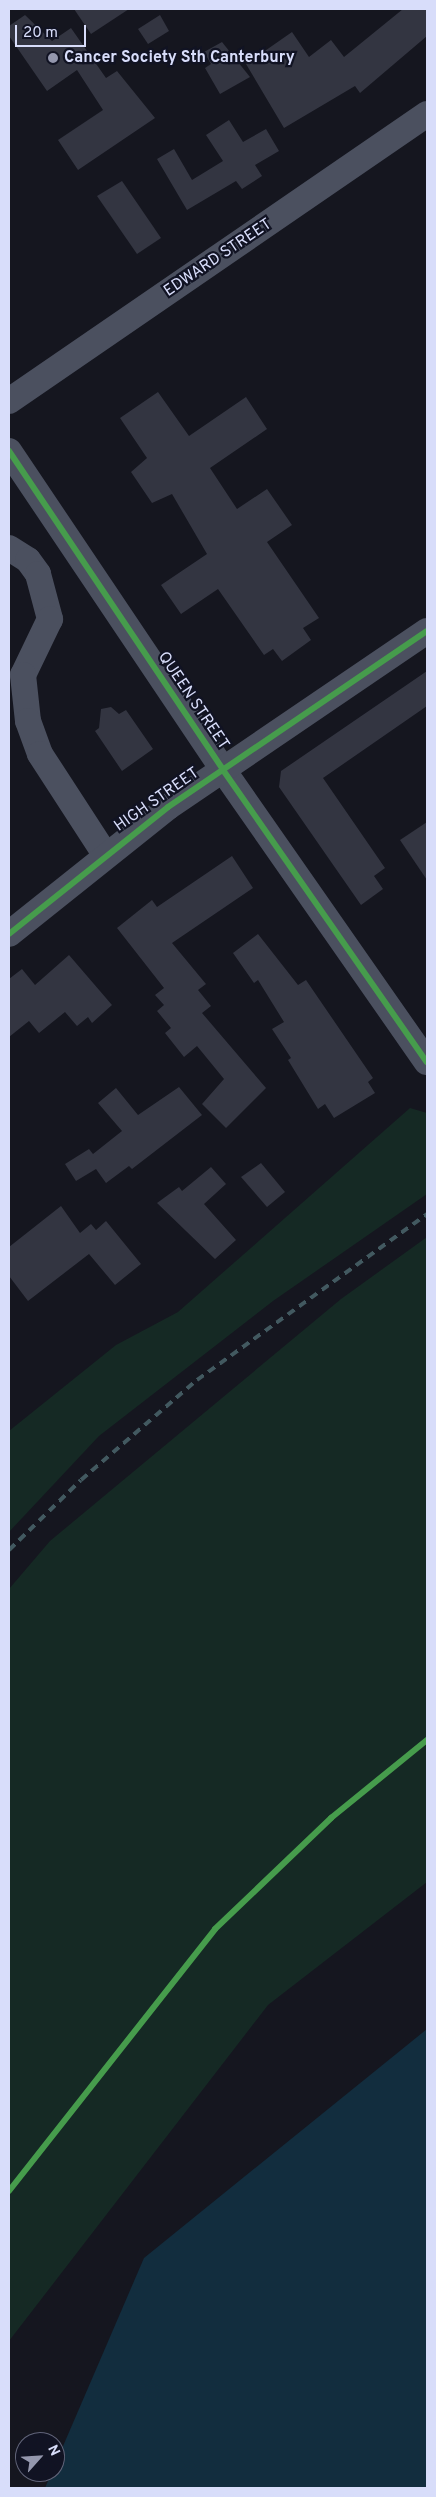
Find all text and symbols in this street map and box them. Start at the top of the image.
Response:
scale bar [18,15,89,47]
text: 20 m [23,24,58,43]
place label: Cancer Society Sth Canterbury [64,48,295,68]
marker: Cancer Society Sth Canterbury [46,51,60,65]
street label: EDWARD STREET [160,215,276,301]
street label: QUEEN STREET [153,648,233,754]
street label: HIGH STREET [111,764,203,836]
north arrow [15,2432,65,2482]
text: N [43,2442,63,2459]

